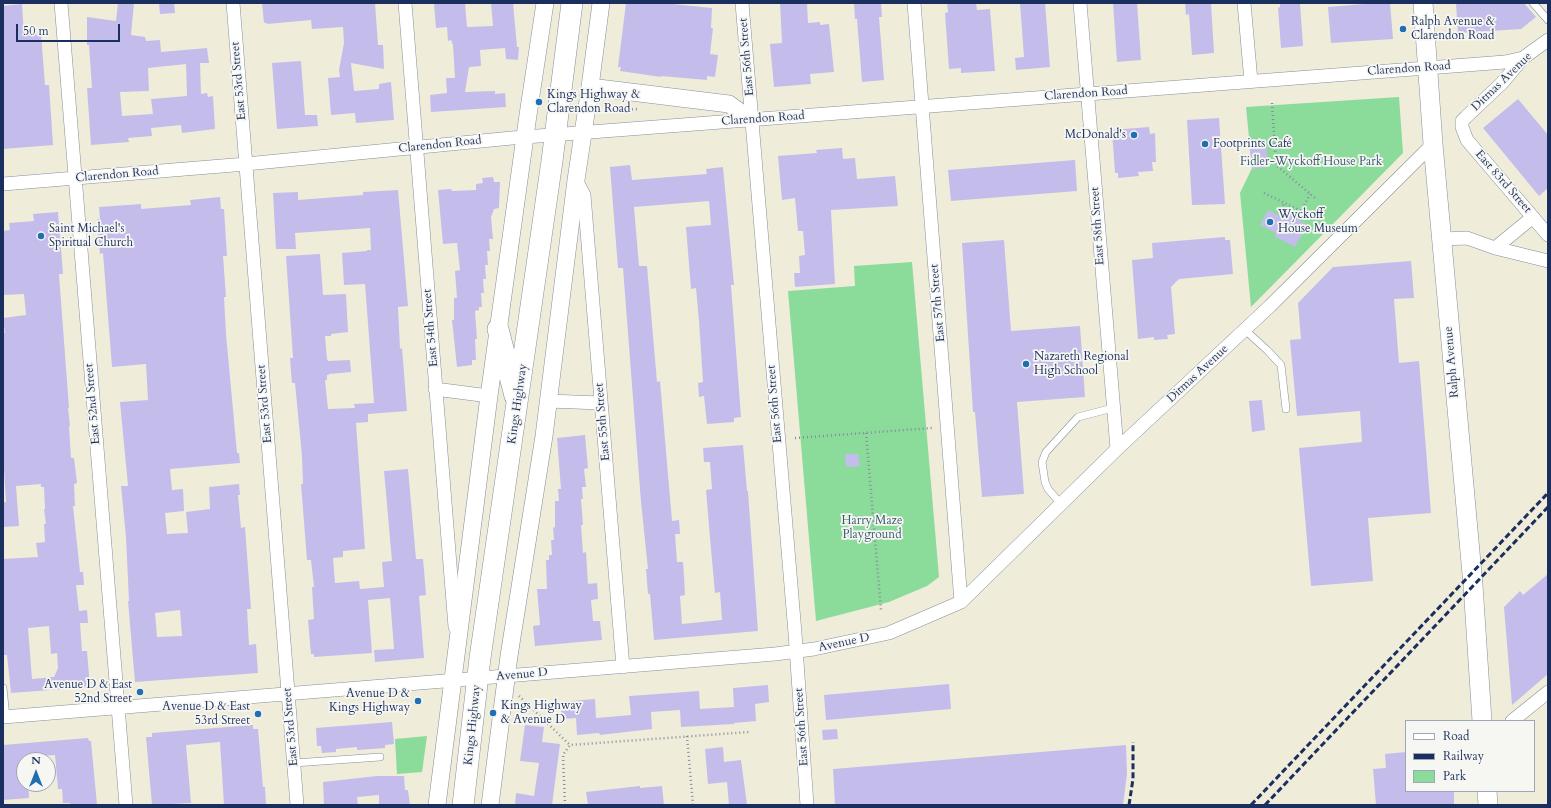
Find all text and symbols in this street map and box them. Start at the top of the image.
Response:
place label: Ralph Avenue & Clarendon Road [1411,15,1495,43]
scale bar [18,16,122,42]
street label: East 56th Street [736,17,758,97]
text: 50 m [23,23,49,39]
marker: Ralph Avenue & Clarendon Road [1398,24,1408,34]
street label: East 53rd Street [228,41,250,121]
street label: Ditmas Avenue [1469,50,1535,114]
street label: Clarendon Road [1367,59,1451,79]
street label: Clarendon Road [1044,84,1128,104]
place label: Kings Highway & Clarendon Road [547,88,640,116]
marker: Kings Highway & Clarendon Road [534,97,544,107]
street label: Clarendon Road [721,109,805,129]
place label: McDonald's [1065,128,1126,142]
marker: McDonald's [1129,130,1139,140]
street label: Clarendon Road [398,133,482,157]
place label: Footprints Café [1213,137,1292,151]
marker: Footprints Café [1200,139,1210,149]
street label: East 83rd Street [1472,148,1534,216]
park label: Fidler-Wyckoff House Park [1240,155,1382,169]
street label: Clarendon Road [75,164,159,186]
street label: East 58th Street [1088,186,1108,266]
place label: Wyckoff House Museum [1278,208,1358,236]
marker: Wyckoff House Museum [1265,217,1275,227]
place label: Saint Michael's Spiritual Church [49,222,133,250]
marker: Saint Michael's Spiritual Church [36,231,46,241]
street label: East 57th Street [927,263,949,343]
street label: East 54th Street [420,288,442,368]
street label: Ralph Avenue [1442,326,1462,398]
street label: Ditmas Avenue [1164,342,1232,406]
place label: Nazareth Regional High School [1034,350,1129,378]
marker: Nazareth Regional High School [1021,359,1031,369]
street label: East 52nd Street [82,363,104,445]
street label: Kings Highway [505,363,531,445]
street label: East 53rd Street [254,364,276,444]
street label: East 56th Street [764,364,786,444]
street label: East 55th Street [592,382,614,462]
park label: Harry Maze Playground [842,514,902,542]
street label: Avenue D [817,631,871,655]
street label: Avenue D [496,666,548,684]
place label: Avenue D & East 52nd Street [44,678,132,706]
street label: Kings Highway [462,684,484,766]
marker: Avenue D & East 52nd Street [135,687,145,697]
street label: East 53rd Street [280,687,302,767]
place label: Avenue D & Kings Highway [329,687,410,715]
street label: East 56th Street [792,687,812,767]
marker: Avenue D & Kings Highway [413,696,423,706]
place label: Kings Highway & Avenue D [501,699,582,727]
place label: Avenue D & East 53rd Street [162,700,250,728]
marker: Kings Highway & Avenue D [488,708,498,718]
marker: Avenue D & East 53rd Street [253,709,263,719]
legend [1405,720,1535,792]
text: Road [1443,728,1469,744]
text: Railway [1443,748,1484,764]
north arrow [16,752,56,792]
text: N [31,753,41,768]
text: Park [1443,768,1466,784]

